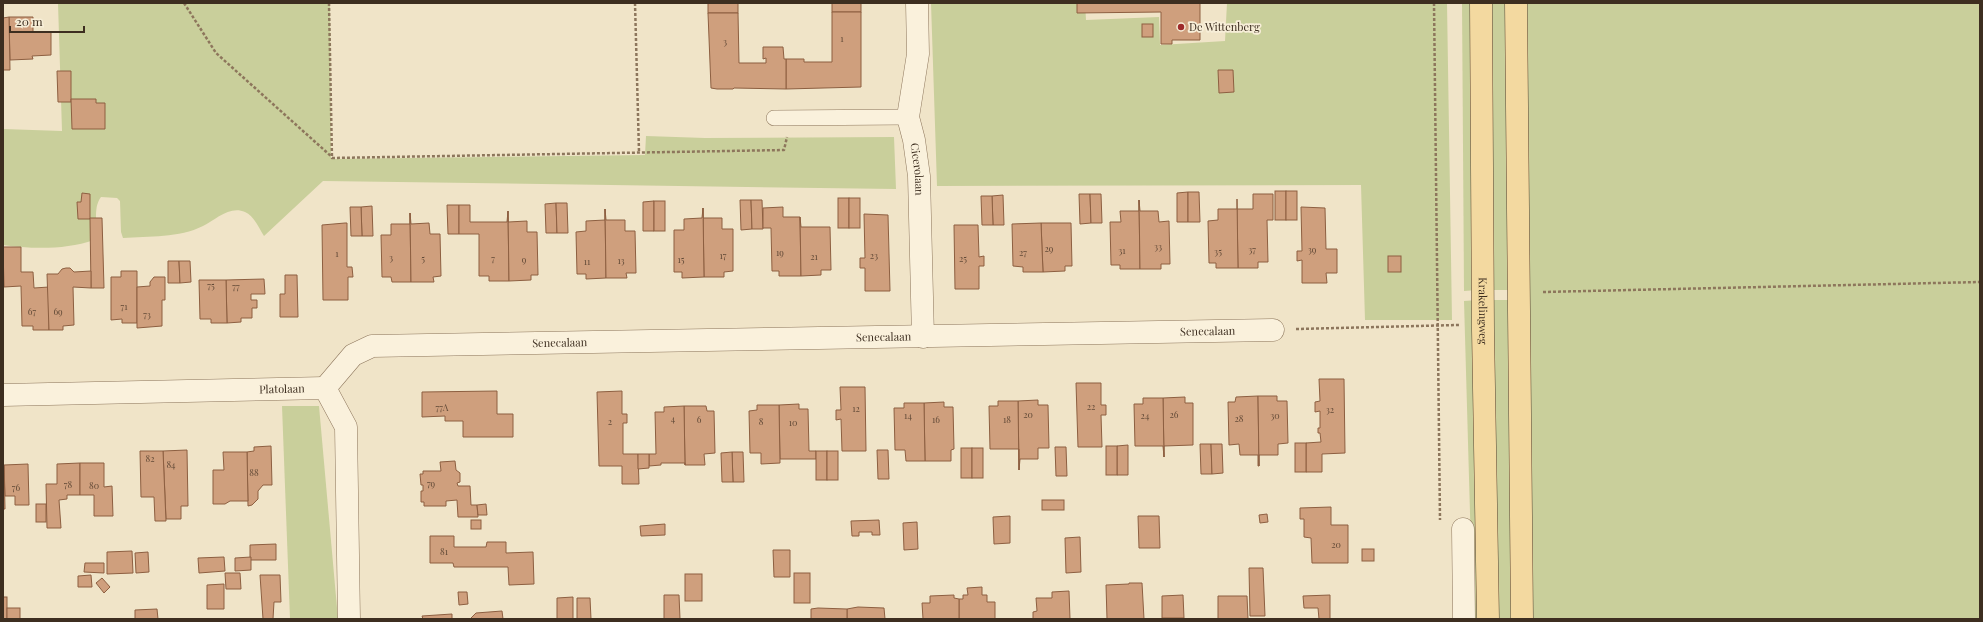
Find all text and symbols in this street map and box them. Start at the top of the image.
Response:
scale bar [10,8,84,34]
text: 20 m [16,13,43,29]
place label: De Wittenberg [1189,19,1260,34]
marker: De Wittenberg [1176,22,1186,32]
house number: 1 [840,32,844,44]
house number: 3 [723,35,727,47]
street label: Cicerolaan [907,142,927,196]
house number: 33 [1154,240,1162,252]
house number: 29 [1045,242,1054,254]
house number: 37 [1248,243,1256,255]
house number: 39 [1308,243,1317,255]
house number: 31 [1118,244,1126,256]
house number: 35 [1214,245,1222,257]
house number: 19 [776,246,784,258]
house number: 27 [1019,246,1027,258]
house number: 1 [335,247,339,259]
house number: 17 [720,249,727,261]
house number: 23 [870,249,878,261]
house number: 21 [810,250,818,262]
house number: 3 [389,251,393,263]
house number: 5 [421,252,425,264]
house number: 7 [491,252,495,264]
house number: 25 [959,252,967,264]
house number: 9 [522,253,527,265]
house number: 15 [678,253,685,265]
house number: 13 [617,254,625,266]
house number: 11 [584,255,591,267]
street label: Krakelingweg [1476,277,1491,345]
house number: 75 [207,279,215,291]
house number: 77 [232,280,240,292]
house number: 71 [121,300,128,312]
house number: 67 [28,305,36,317]
house number: 69 [53,305,63,317]
house number: 73 [143,308,151,320]
street label: Senecalaan [1180,323,1236,339]
street label: Senecalaan [856,328,912,344]
street label: Senecalaan [532,334,588,350]
street label: Platolaan [259,380,305,396]
house number: 22 [1087,400,1095,412]
house number: 77A [436,401,449,413]
house number: 12 [852,402,860,414]
house number: 32 [1326,403,1334,415]
house number: 20 [1023,408,1033,420]
house number: 26 [1170,408,1179,420]
house number: 14 [904,409,912,421]
house number: 24 [1141,409,1150,421]
house number: 30 [1270,409,1280,421]
house number: 4 [671,412,676,424]
house number: 28 [1235,412,1244,424]
house number: 6 [697,413,702,425]
house number: 16 [932,413,940,425]
house number: 18 [1003,413,1011,425]
house number: 2 [608,415,612,427]
house number: 8 [759,415,764,427]
house number: 10 [789,416,797,428]
house number: 82 [146,452,155,464]
house number: 84 [166,458,176,470]
house number: 88 [249,466,259,478]
house number: 79 [427,477,436,489]
house number: 78 [64,478,72,490]
house number: 80 [89,479,99,491]
house number: 76 [12,481,20,493]
house number: 20 [1331,538,1341,550]
house number: 81 [440,545,449,557]

